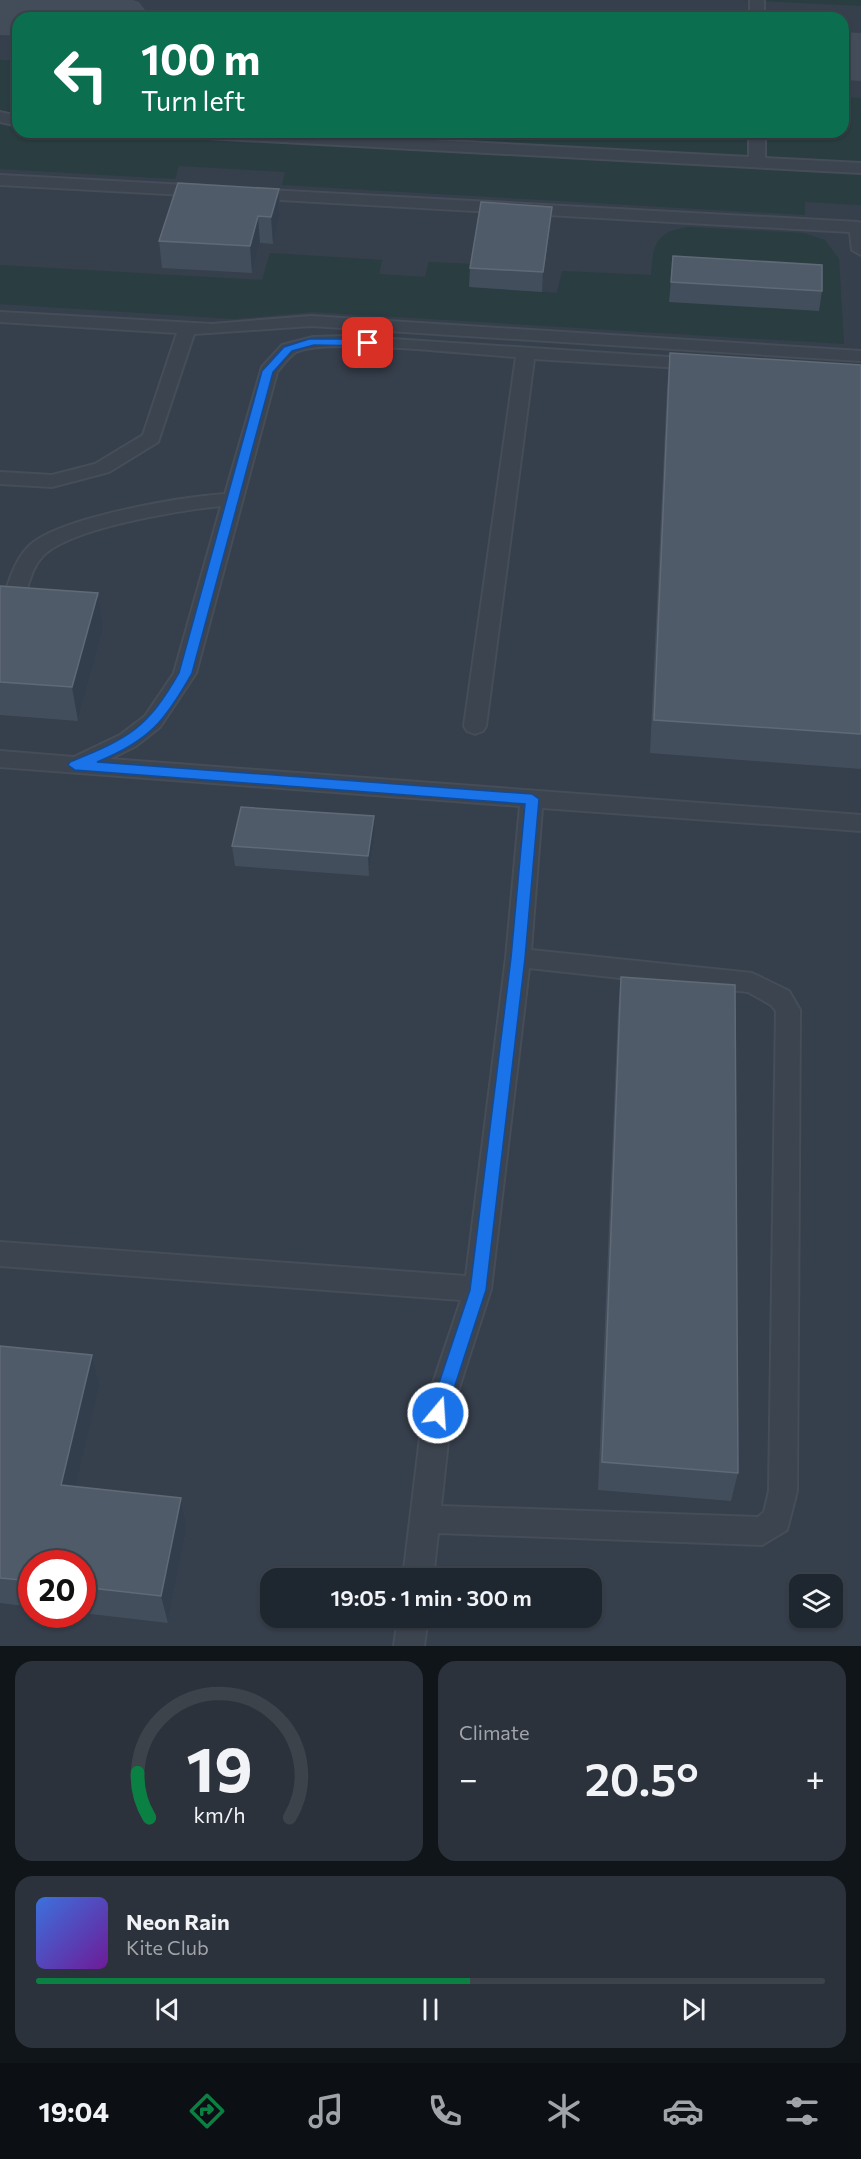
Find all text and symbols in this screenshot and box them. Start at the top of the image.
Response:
text: 100 m [141,32,261,84]
icon: left [42,36,120,114]
text: Turn left [141,84,245,117]
pin [342,317,393,368]
icon: arrive [351,326,384,359]
position arrow [406,1381,470,1445]
speed limit sign: 20 [18,1550,96,1628]
map controls [789,1574,843,1628]
button: layers [789,1574,843,1628]
text: 19:05 · 1 min · 300 m [330,1584,532,1611]
text: Climate [459,1720,529,1744]
text: 19 [186,1729,252,1805]
text: 20.5° [585,1750,699,1805]
text: − [459,1757,478,1798]
text: + [806,1757,825,1798]
text: km/h [193,1801,245,1827]
text: Neon Rain [126,1908,230,1935]
text: Kite Club [126,1935,209,1959]
icon: previous [151,1993,184,2026]
icon: pause [414,1993,447,2026]
icon: next [677,1993,710,2026]
icon: directions [186,2090,228,2132]
icon: music [305,2090,347,2132]
icon: phone [424,2090,466,2132]
icon: climate [543,2090,585,2132]
icon: car [662,2090,704,2132]
icon: filters [781,2090,823,2132]
text: 19:04 [38,2095,109,2128]

